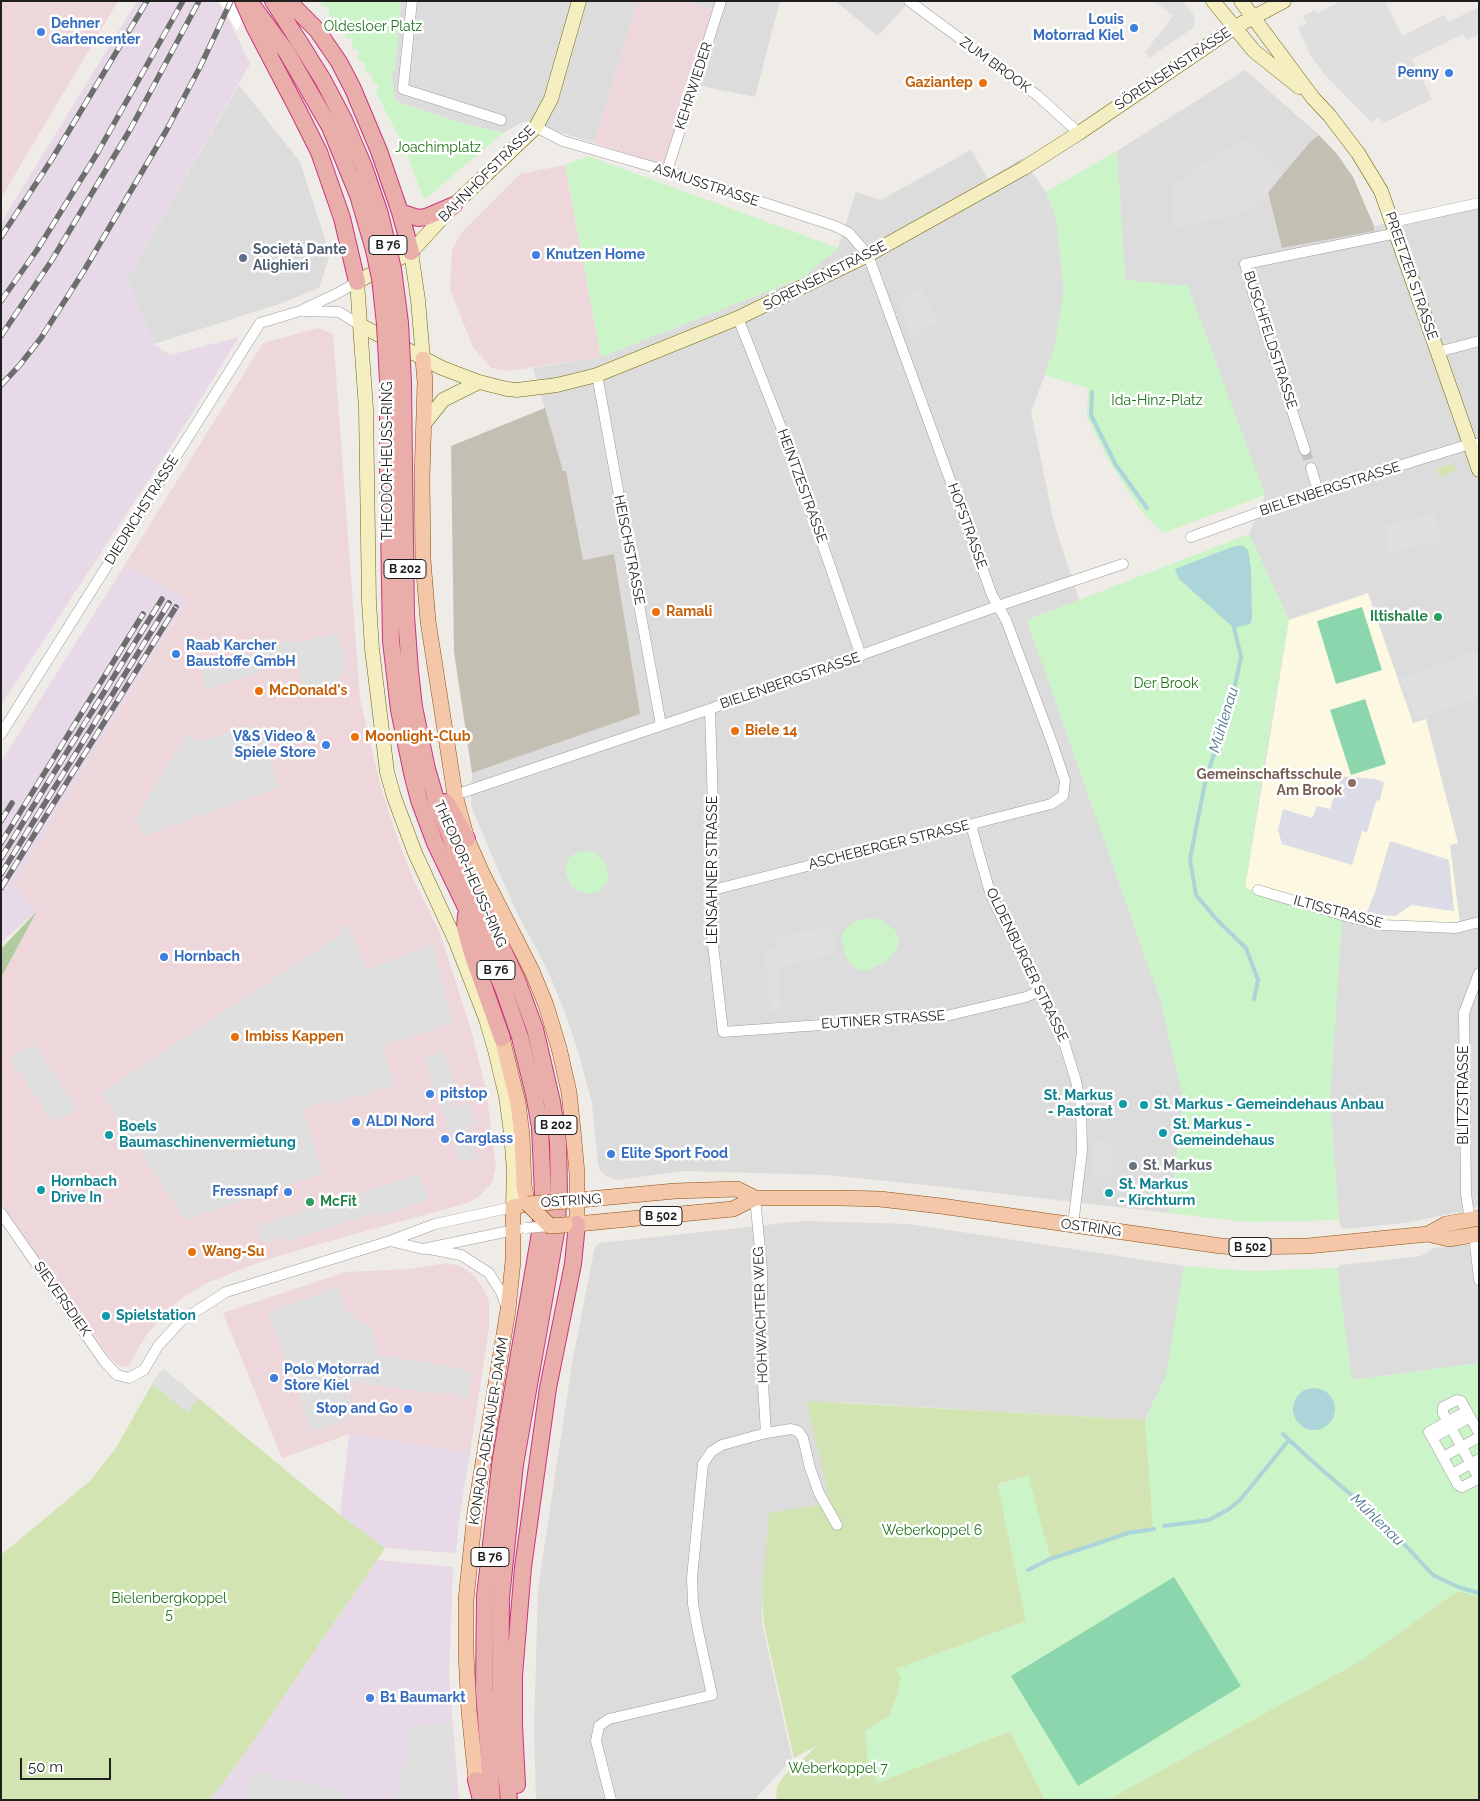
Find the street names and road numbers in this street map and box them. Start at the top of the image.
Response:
street label: SÖRENSENSTRASSE [1112,24,1234,114]
street label: ZUM BROOK [956,34,1034,96]
street label: KEHRWIEDER [672,40,716,132]
street label: BAHNHOFSTRASSE [435,122,539,226]
street label: ASMUSSTRASSE [651,160,761,210]
street label: PREETZER STRASSE [1381,210,1441,342]
road number: B 76 [369,236,407,254]
street label: SÖRENSENSTRASSE [760,238,890,314]
street label: BUSCHFELDSTRASSE [1240,269,1300,411]
street label: THEODOR-HEUSS-RING [380,381,396,541]
street label: HEINTZESTRASSE [774,427,830,545]
street label: DIEDRICHSTRASSE [102,452,182,568]
street label: BIELENBERGSTRASSE [1258,458,1402,520]
street label: HOFSTRASSE [944,481,990,571]
street label: HEISCHSTRASSE [610,494,648,606]
road number: B 202 [384,560,426,578]
street label: BIELENBERGSTRASSE [718,649,862,713]
street label: LENSAHNER STRASSE [705,796,721,944]
street label: THEODOR-HEUSS-RING [430,798,510,950]
street label: ASCHEBERGER STRASSE [807,817,971,873]
street label: OLDENBURGER STRASSE [982,885,1072,1045]
street label: ILTISSTRASSE [1292,892,1384,932]
road number: B 76 [477,960,515,980]
street label: EUTINER STRASSE [821,1007,945,1033]
street label: BLITZSTRASSE [1456,1045,1472,1145]
road number: B 202 [535,1116,577,1134]
street label: OSTRING [540,1190,602,1212]
road number: B 502 [640,1206,682,1226]
street label: OSTRING [1060,1215,1122,1241]
road number: B 502 [1229,1238,1271,1256]
street label: HOHWACHTER WEG [750,1246,772,1384]
street label: SIEVERSDIEK [30,1258,94,1340]
street label: KONRAD-ADENAUER-DAMM [466,1336,512,1526]
road number: B 76 [471,1548,509,1566]

